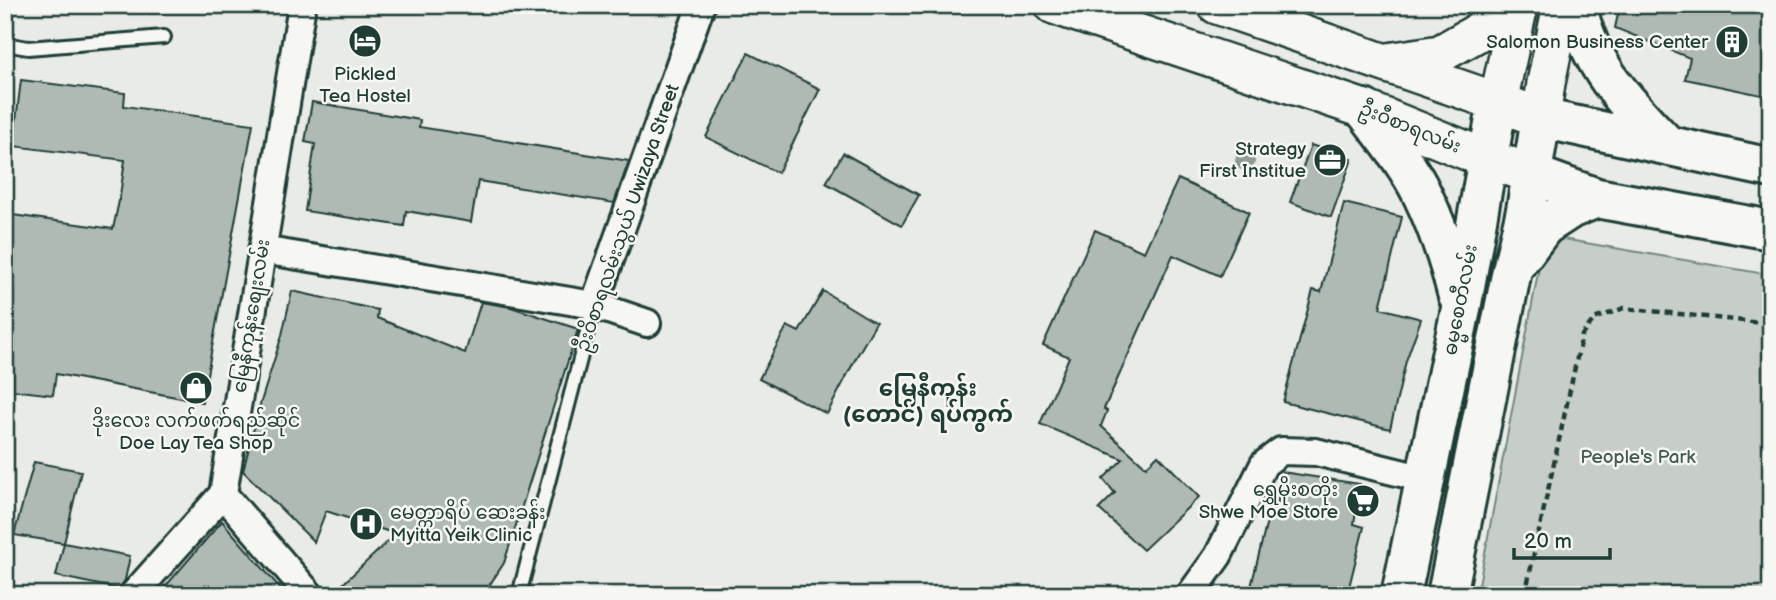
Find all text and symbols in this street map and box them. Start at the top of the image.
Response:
hotel icon: Pickled Tea Hostel [346,22,384,60]
building icon: Salomon Business Center [1713,23,1751,61]
place label: Salomon Business Center [1486,31,1709,54]
place label: Pickled Tea Hostel [319,63,411,108]
street label: ဦးဝိစာရလမ်းသွယ် Uwizaya Street [567,80,688,356]
street label: ဦးဝီစာရလမ်း [1355,94,1466,162]
place label: Strategy First Institue [1199,138,1306,183]
office icon: Strategy First Institue [1311,141,1349,179]
street label: မြေနီကုန်းစျေးလမ်း [225,237,279,395]
street label: ဓမ္မစေတီလမ်း [1435,242,1486,358]
shop icon: ဒိုးလေး လက်ဖက်ရည်ဆိုင် Doe Lay Tea Shop [177,369,215,407]
district label: မြေနီကုန်း (တောင်) ရပ်ကွက် [843,372,1013,433]
place label: ဒိုးလေး လက်ဖက်ရည်ဆိုင် Doe Lay Tea Shop [92,406,300,455]
park label: People's Park [1580,446,1696,469]
place label: ရွှေမိုးစတိုး Shwe Moe Store [1199,475,1338,524]
supermarket icon: ရွှေမိုးစတိုး Shwe Moe Store [1344,482,1382,520]
place label: မေတ္တာရိပ် ဆေးခန်း Myitta Yeik Clinic [390,498,546,547]
hospital icon: မေတ္တာရိပ် ဆေးခန်း Myitta Yeik Clinic [347,505,385,543]
scale bar [1514,516,1610,560]
text: 20 m [1524,529,1572,554]

